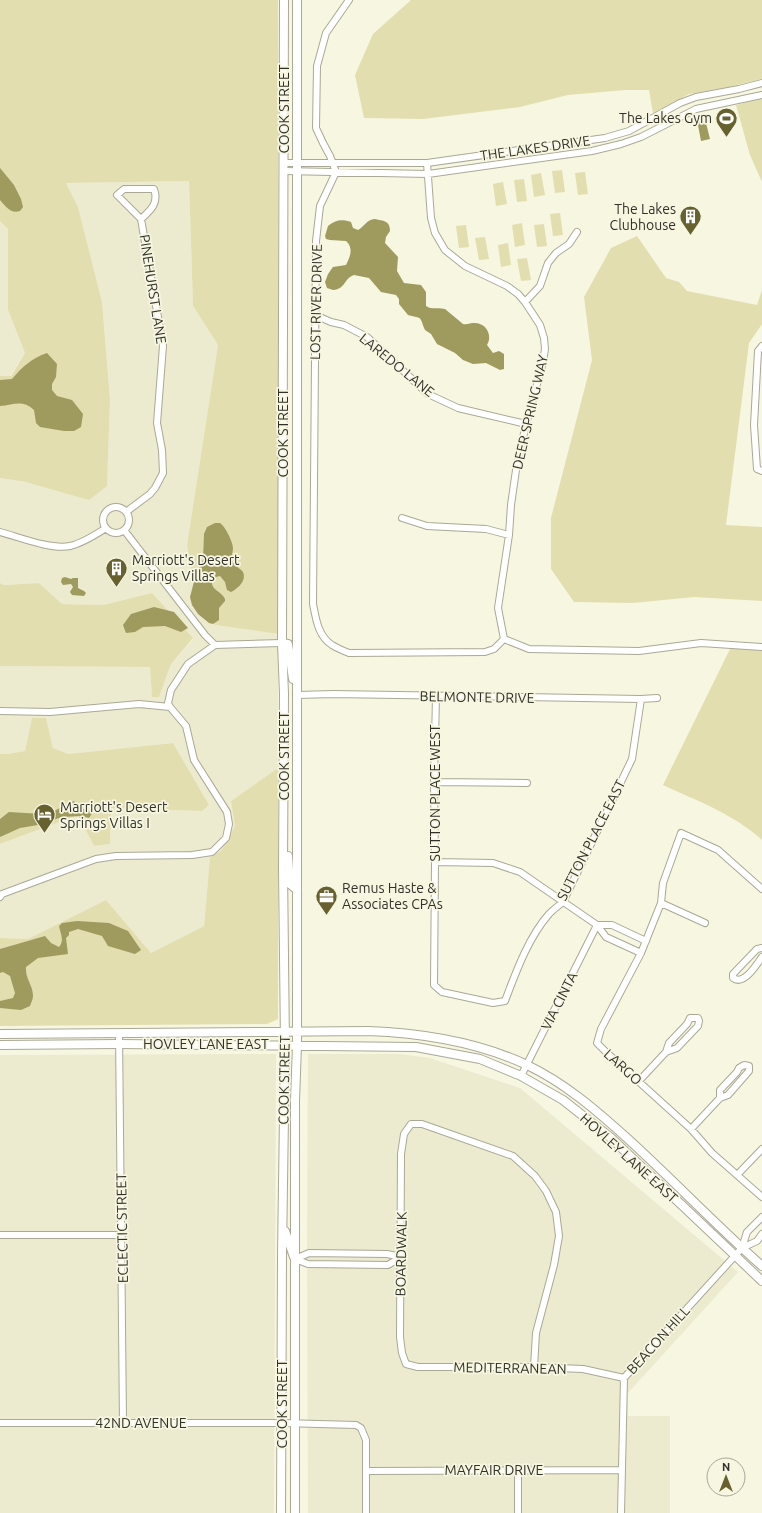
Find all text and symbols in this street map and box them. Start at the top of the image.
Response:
street label: COOK STREET [276,64,292,154]
sports icon: The Lakes Gym [714,105,740,138]
place label: The Lakes Gym [619,110,712,126]
street label: THE LAKES DRIVE [479,132,591,164]
place label: The Lakes Clubhouse [610,201,676,233]
building icon: The Lakes Clubhouse [678,204,704,237]
street label: PINEHURST LANE [136,233,170,345]
street label: LOST RIVER DRIVE [307,244,325,360]
street label: LAREDO LANE [356,330,438,400]
street label: DEER SPRING WAY [509,353,551,471]
street label: COOK STREET [275,388,291,478]
place label: Marriott's Desert Springs Villas [132,552,240,584]
building icon: Marriott's Desert Springs Villas [104,555,130,588]
street label: BELMONTE DRIVE [420,688,535,706]
street label: COOK STREET [276,711,292,801]
street label: SUTTON PLACE WEST [427,724,443,862]
street label: SUTTON PLACE EAST [554,777,629,903]
place label: Marriott's Desert Springs Villas I [60,799,168,831]
hotel icon: Marriott's Desert Springs Villas I [32,802,58,835]
place label: Remus Haste & Associates CPAs [342,880,443,912]
office icon: Remus Haste & Associates CPAs [314,883,340,916]
street label: VIA CINTA [538,969,580,1033]
street label: COOK STREET [275,1035,293,1125]
street label: HOVLEY LANE EAST [143,1036,269,1052]
street label: LARGO [601,1046,645,1088]
street label: HOVLEY LANE EAST [577,1110,681,1206]
street label: ECLECTIC STREET [113,1173,131,1283]
street label: BOARDWALK [392,1211,410,1297]
street label: BEACON HILL [623,1303,693,1377]
street label: COOK STREET [274,1359,290,1449]
street label: MEDITERRANEAN [453,1359,567,1377]
street label: 42ND AVENUE [95,1415,187,1431]
north arrow [706,1457,746,1497]
text: N [722,1461,730,1473]
street label: MAYFAIR DRIVE [445,1462,544,1478]

